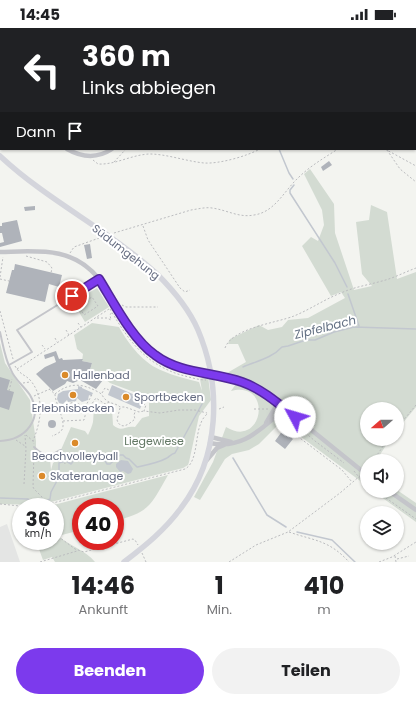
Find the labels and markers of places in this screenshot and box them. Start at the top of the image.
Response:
pin [55,279,89,313]
place label: Hallenbad [73,367,130,383]
marker: Hallenbad [60,370,70,380]
place label: Sportbecken [134,389,204,405]
marker: Erlebnisbecken [68,390,78,400]
marker: Sportbecken [121,392,131,402]
place label: Erlebnisbecken [32,400,114,416]
marker: Beachvolleyball [70,438,80,448]
place label: Beachvolleyball [32,448,118,464]
place label: Skateranlage [50,468,124,484]
marker: Skateranlage [37,471,47,481]

